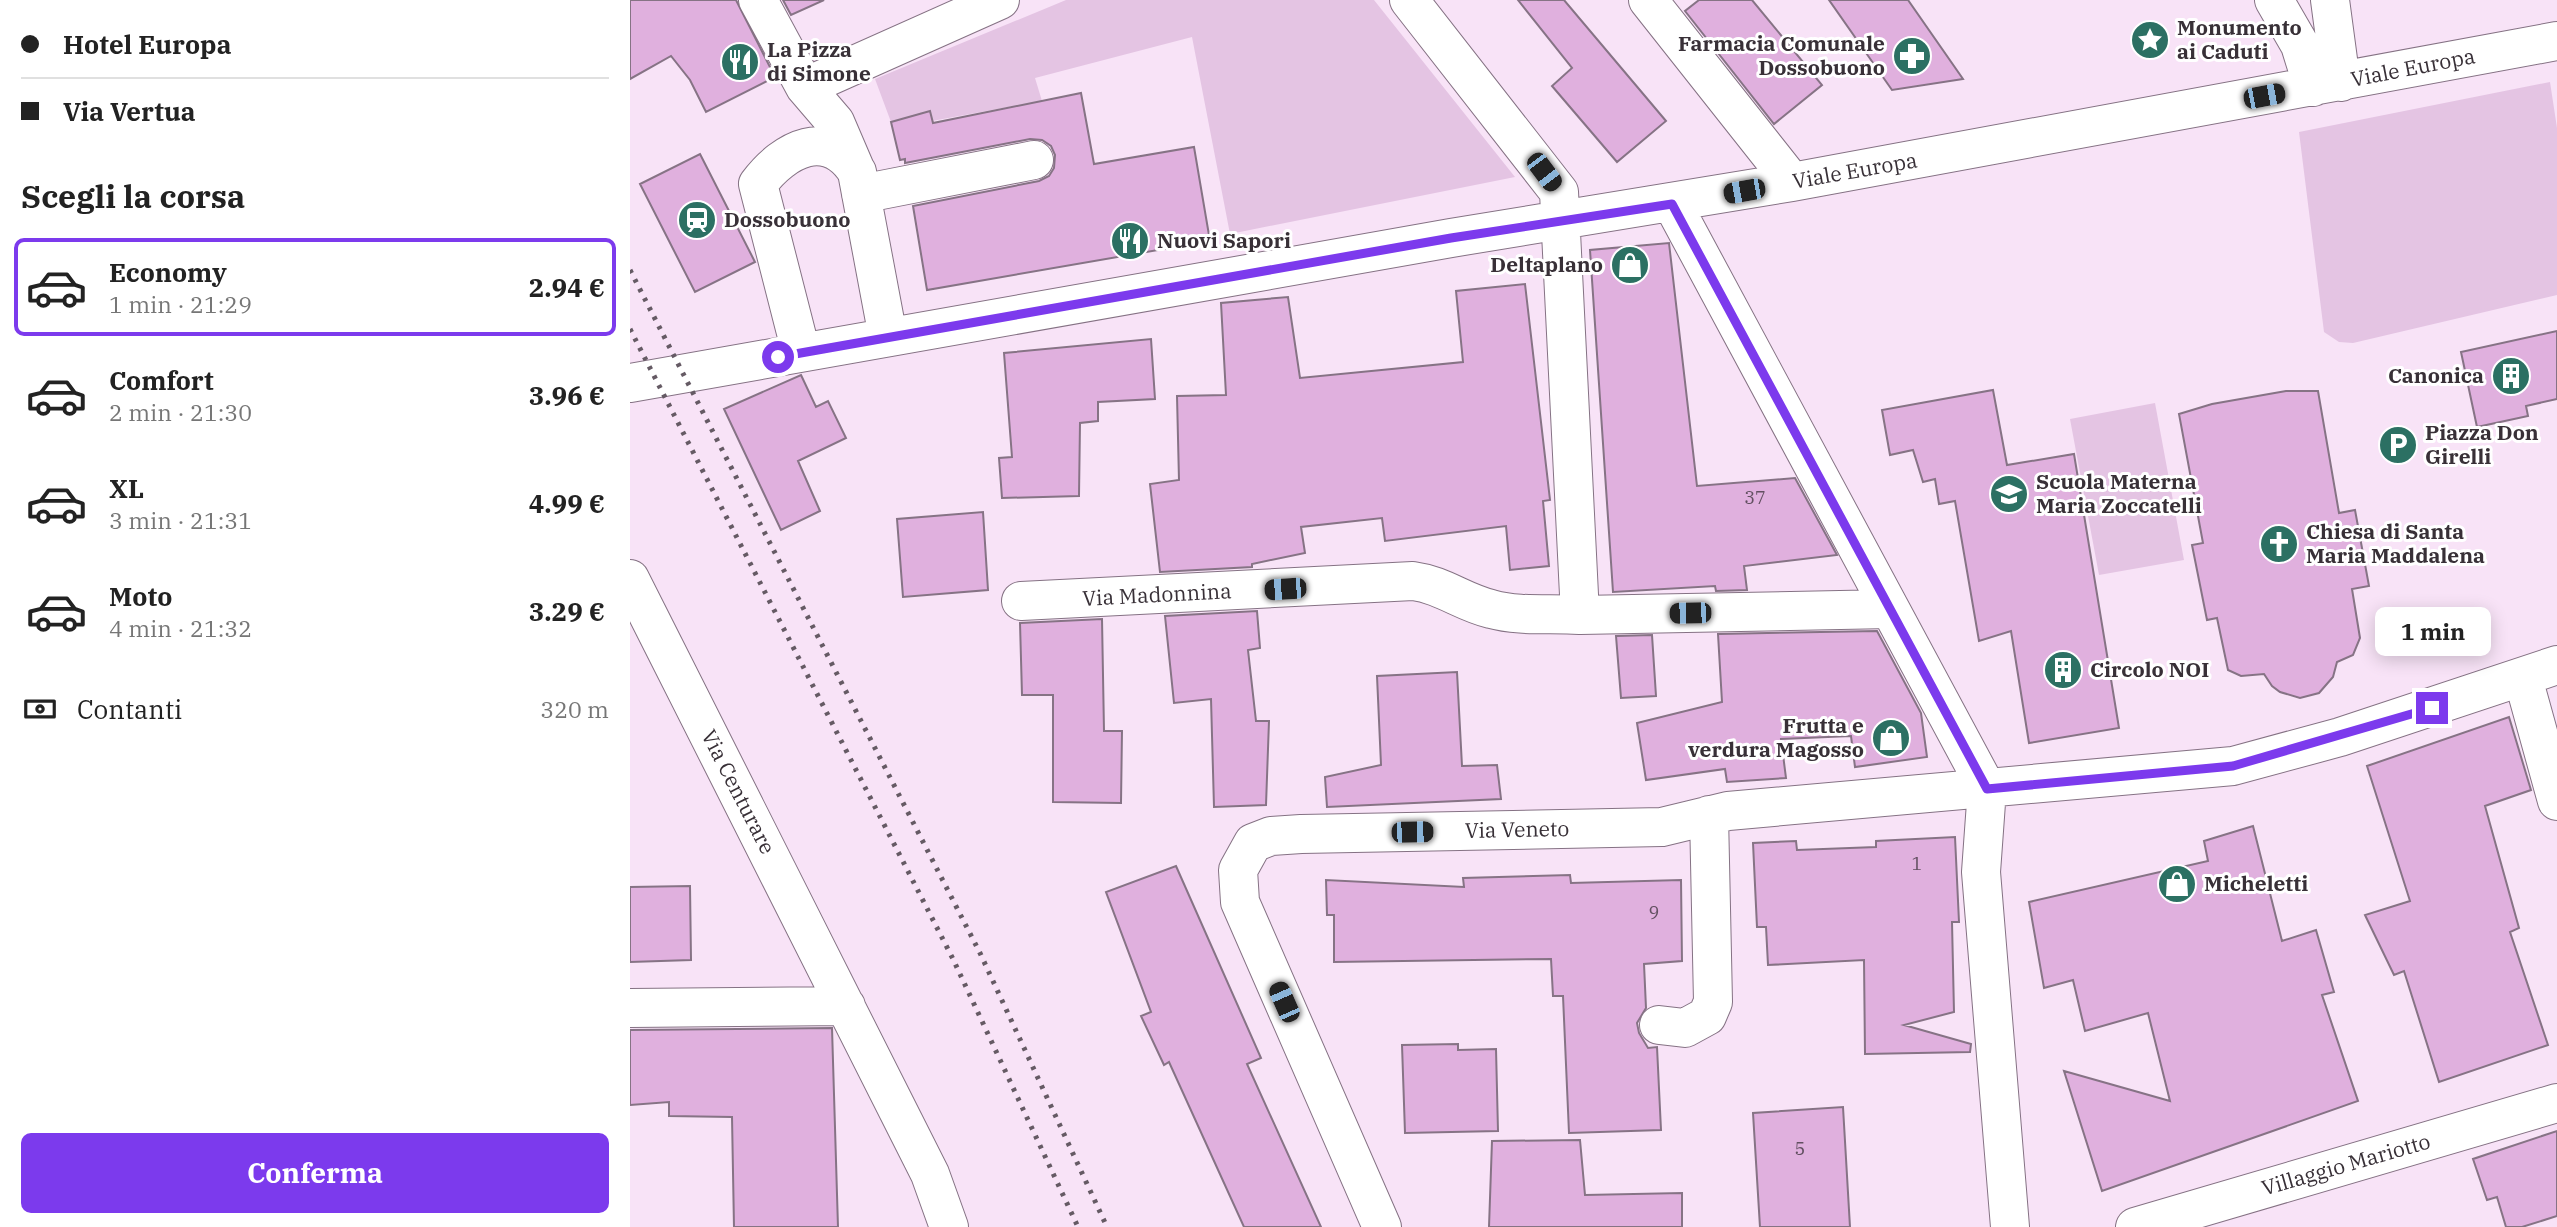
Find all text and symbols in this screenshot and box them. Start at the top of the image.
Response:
place label: Monumento ai Caduti [2177,13,2302,65]
place icon: Monumento ai Caduti [2129,19,2171,61]
text: Hotel Europa [63,27,232,61]
place label: Farmacia Comunale Dossobuono [1678,29,1885,81]
place label: La Pizza di Simone [767,35,871,87]
pharmacy icon: Farmacia Comunale Dossobuono [1891,35,1933,77]
restaurant icon: La Pizza di Simone [719,41,761,83]
street label: Viale Europa [2348,41,2477,93]
car [2242,82,2287,110]
text: Via Vertua [63,94,196,128]
street label: Viale Europa [1790,145,1919,195]
car [1523,149,1566,195]
text: Scegli la corsa [21,175,245,217]
car [1722,177,1767,205]
station icon: Dossobuono [676,199,718,241]
place label: Dossobuono [724,205,851,233]
restaurant icon: Nuovi Sapori [1109,220,1151,262]
place label: Nuovi Sapori [1157,226,1291,254]
shop icon: Deltaplano [1609,244,1651,286]
place label: Deltaplano [1490,250,1603,278]
text: Economy [109,255,227,289]
icon: car [25,256,88,319]
text: 2.94 € [529,270,605,304]
text: 1 min · 21:29 [109,289,252,319]
route start [762,341,794,373]
building icon: Canonica [2490,355,2532,397]
place label: Canonica [2388,361,2484,389]
text: Comfort [109,363,214,397]
icon: car [25,364,88,427]
text: 3.96 € [529,378,605,412]
text: 2 min · 21:30 [109,397,252,427]
place label: Piazza Don Girelli [2425,418,2539,470]
parking icon: Piazza Don Girelli [2377,424,2419,466]
place label: Scuola Materna Maria Zoccatelli [2036,467,2202,519]
text: XL [109,471,144,505]
icon: car [25,472,88,535]
school or university icon: Scuola Materna Maria Zoccatelli [1988,473,2030,515]
text: 4.99 € [529,486,605,520]
house number: 37 [1744,486,1766,509]
text: 3 min · 21:31 [109,505,252,535]
place label: Chiesa di Santa Maria Maddalena [2306,517,2485,569]
church icon: Chiesa di Santa Maria Maddalena [2258,523,2300,565]
street label: Via Madonnina [1082,576,1232,612]
car [1264,577,1307,601]
text: Moto [109,579,172,613]
icon: car [25,580,88,643]
text: 3.29 € [529,594,605,628]
car [1669,602,1712,624]
callout: 1 min [2374,606,2490,656]
text: 4 min · 21:32 [109,613,252,643]
text: 1 min [2401,616,2465,646]
building icon: Circolo NOI [2042,649,2084,691]
place label: Circolo NOI [2090,655,2209,683]
icon: cash [21,690,59,728]
text: Contanti [77,692,182,726]
route end [2416,692,2448,724]
text: 320 m [540,694,609,724]
place label: Frutta e verdura Magosso [1688,711,1864,763]
shop icon: Frutta e verdura Magosso [1870,717,1912,759]
street label: Via Centurare [695,724,782,859]
street label: Via Veneto [1465,814,1569,844]
car [1391,821,1434,843]
house number: 1 [1912,852,1922,875]
shop icon: Micheletti [2156,863,2198,905]
place label: Micheletti [2204,869,2308,897]
house number: 9 [1649,901,1659,924]
car [1266,979,1303,1025]
street label: Villaggio Mariotto [2258,1127,2433,1202]
button: Conferma [21,1133,609,1213]
house number: 5 [1795,1137,1805,1160]

